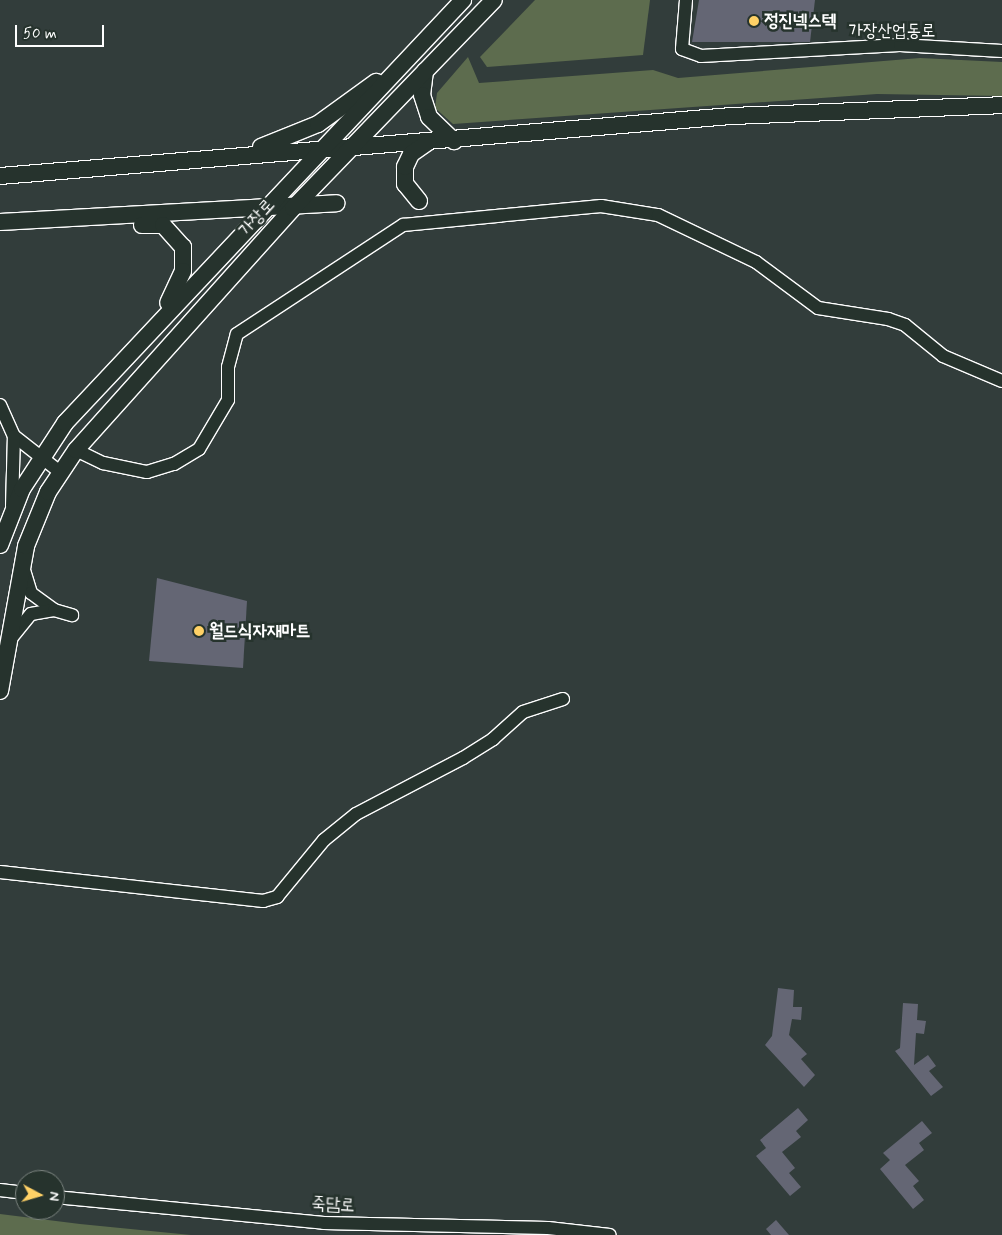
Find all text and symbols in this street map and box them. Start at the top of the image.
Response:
place label: 정진넥스텍 [764,10,836,32]
scale bar [18,15,106,47]
marker: 정진넥스텍 [748,15,760,27]
street label: 가장산업동로 [849,20,935,42]
text: 50 m [23,24,57,44]
street label: 가장로 [234,195,280,241]
place label: 월드식자재마트 [209,620,310,642]
marker: 월드식자재마트 [193,625,205,637]
north arrow [15,1170,65,1220]
text: N [44,1191,63,1202]
street label: 죽담로 [311,1193,355,1217]

